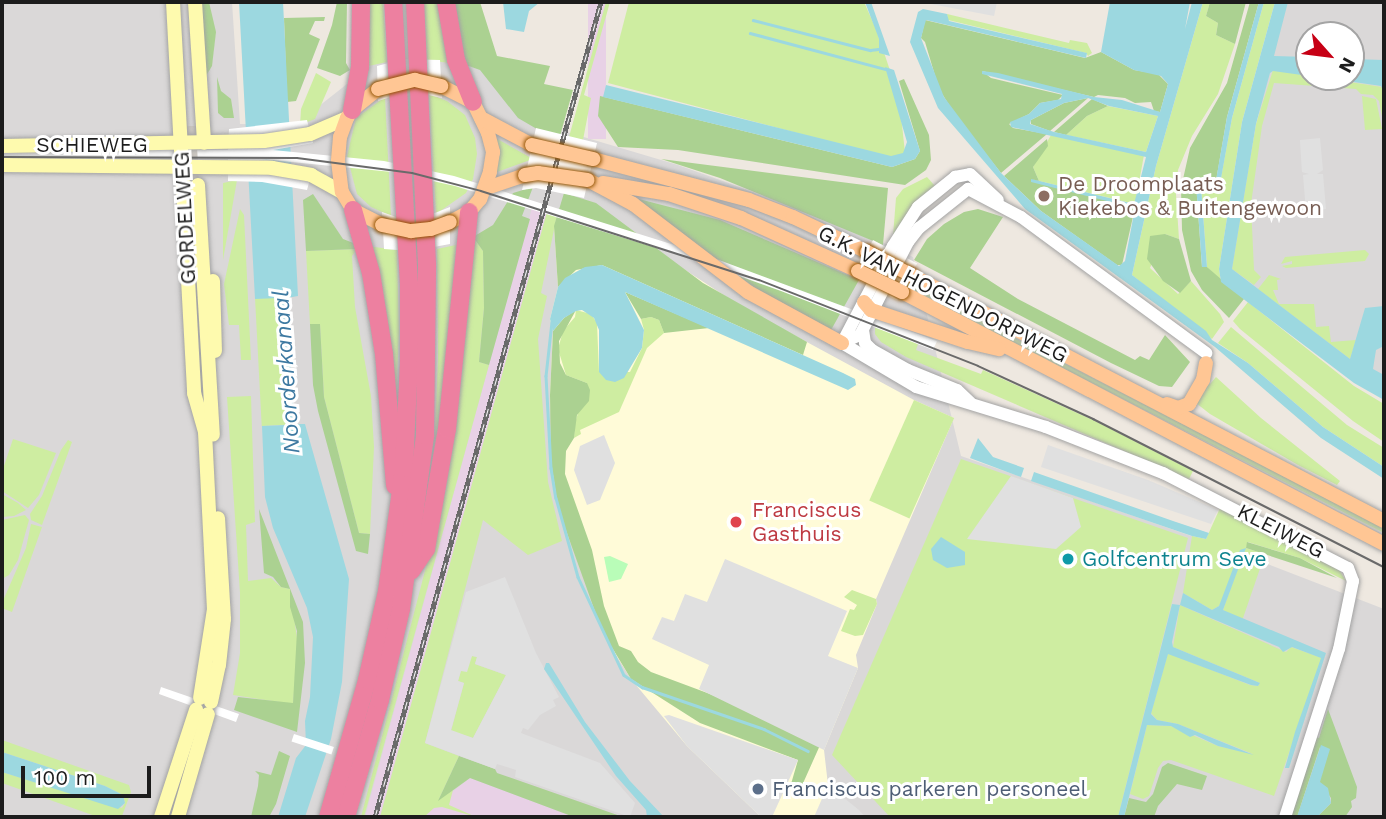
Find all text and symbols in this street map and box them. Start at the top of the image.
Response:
north arrow [1295,21,1365,91]
text: N [1334,54,1361,77]
street label: SCHIEWEG [36,132,148,158]
street label: GORDELWEG [169,151,201,285]
place label: De Droomplaats Kiekebos & Buitengewoon [1058,171,1322,221]
marker: De Droomplaats Kiekebos & Buitengewoon [1036,188,1052,204]
street label: G.K. VAN HOGENDORPWEG [814,220,1072,368]
water label: Noorderkanaal [268,289,306,455]
place label: Franciscus Gasthuis [752,497,861,547]
street label: KLEIWEG [1233,498,1329,564]
marker: Franciscus Gasthuis [726,512,746,532]
place label: Golfcentrum Seve [1082,546,1267,572]
marker: Golfcentrum Seve [1060,551,1076,567]
scale bar [24,752,154,796]
text: 100 m [34,765,96,790]
place label: Franciscus parkeren personeel [772,776,1087,802]
marker: Franciscus parkeren personeel [750,781,766,797]

